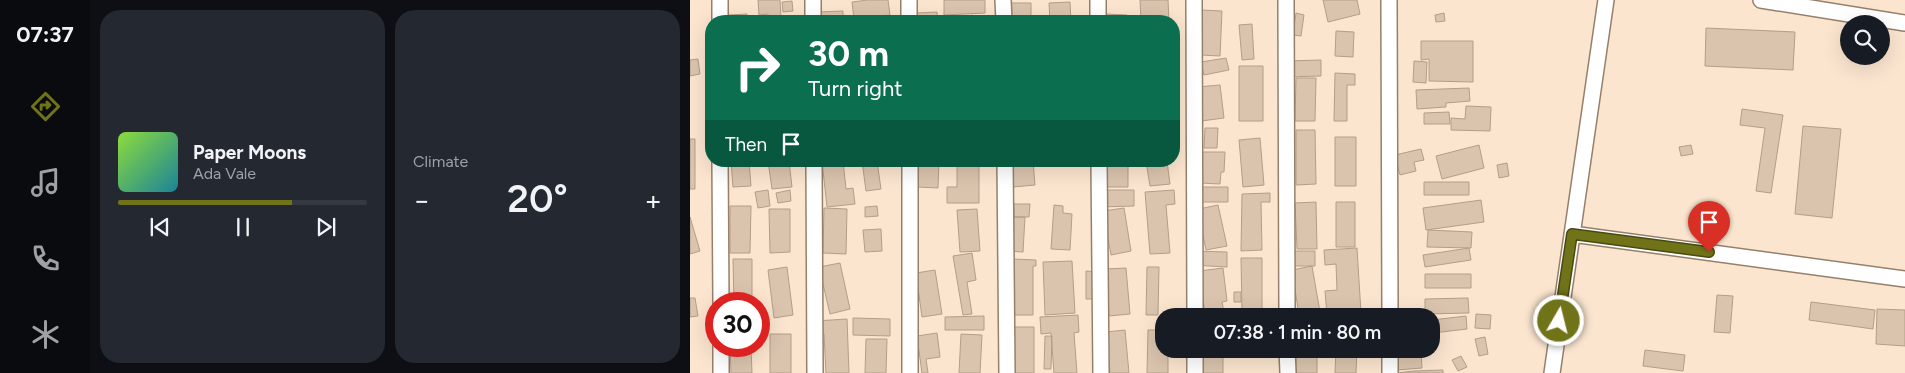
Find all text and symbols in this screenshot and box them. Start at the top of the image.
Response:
map controls [1840,15,1890,65]
button: search [1840,15,1890,65]
text: 07:37 [16,21,74,48]
text: 30 m [808,33,889,75]
icon: right [725,35,790,100]
text: Turn right [808,75,903,102]
icon: directions [28,89,63,124]
icon: arrive [777,130,805,158]
text: Then [725,133,767,156]
text: Paper Moons [193,141,306,164]
text: Climate [413,152,468,171]
text: Ada Vale [193,164,256,183]
icon: music [28,165,63,200]
text: 20° [507,176,568,222]
text: − [413,183,430,217]
text: + [645,183,662,217]
pin [1688,201,1730,252]
icon: arrive [1695,208,1723,236]
icon: previous [146,213,174,241]
icon: pause [229,213,257,241]
icon: next [312,213,340,241]
icon: phone [28,241,63,276]
speed limit sign: 30 [705,292,770,357]
position arrow [1532,294,1584,346]
icon: climate [28,317,63,352]
text: 07:38 · 1 min · 80 m [1214,321,1381,344]

